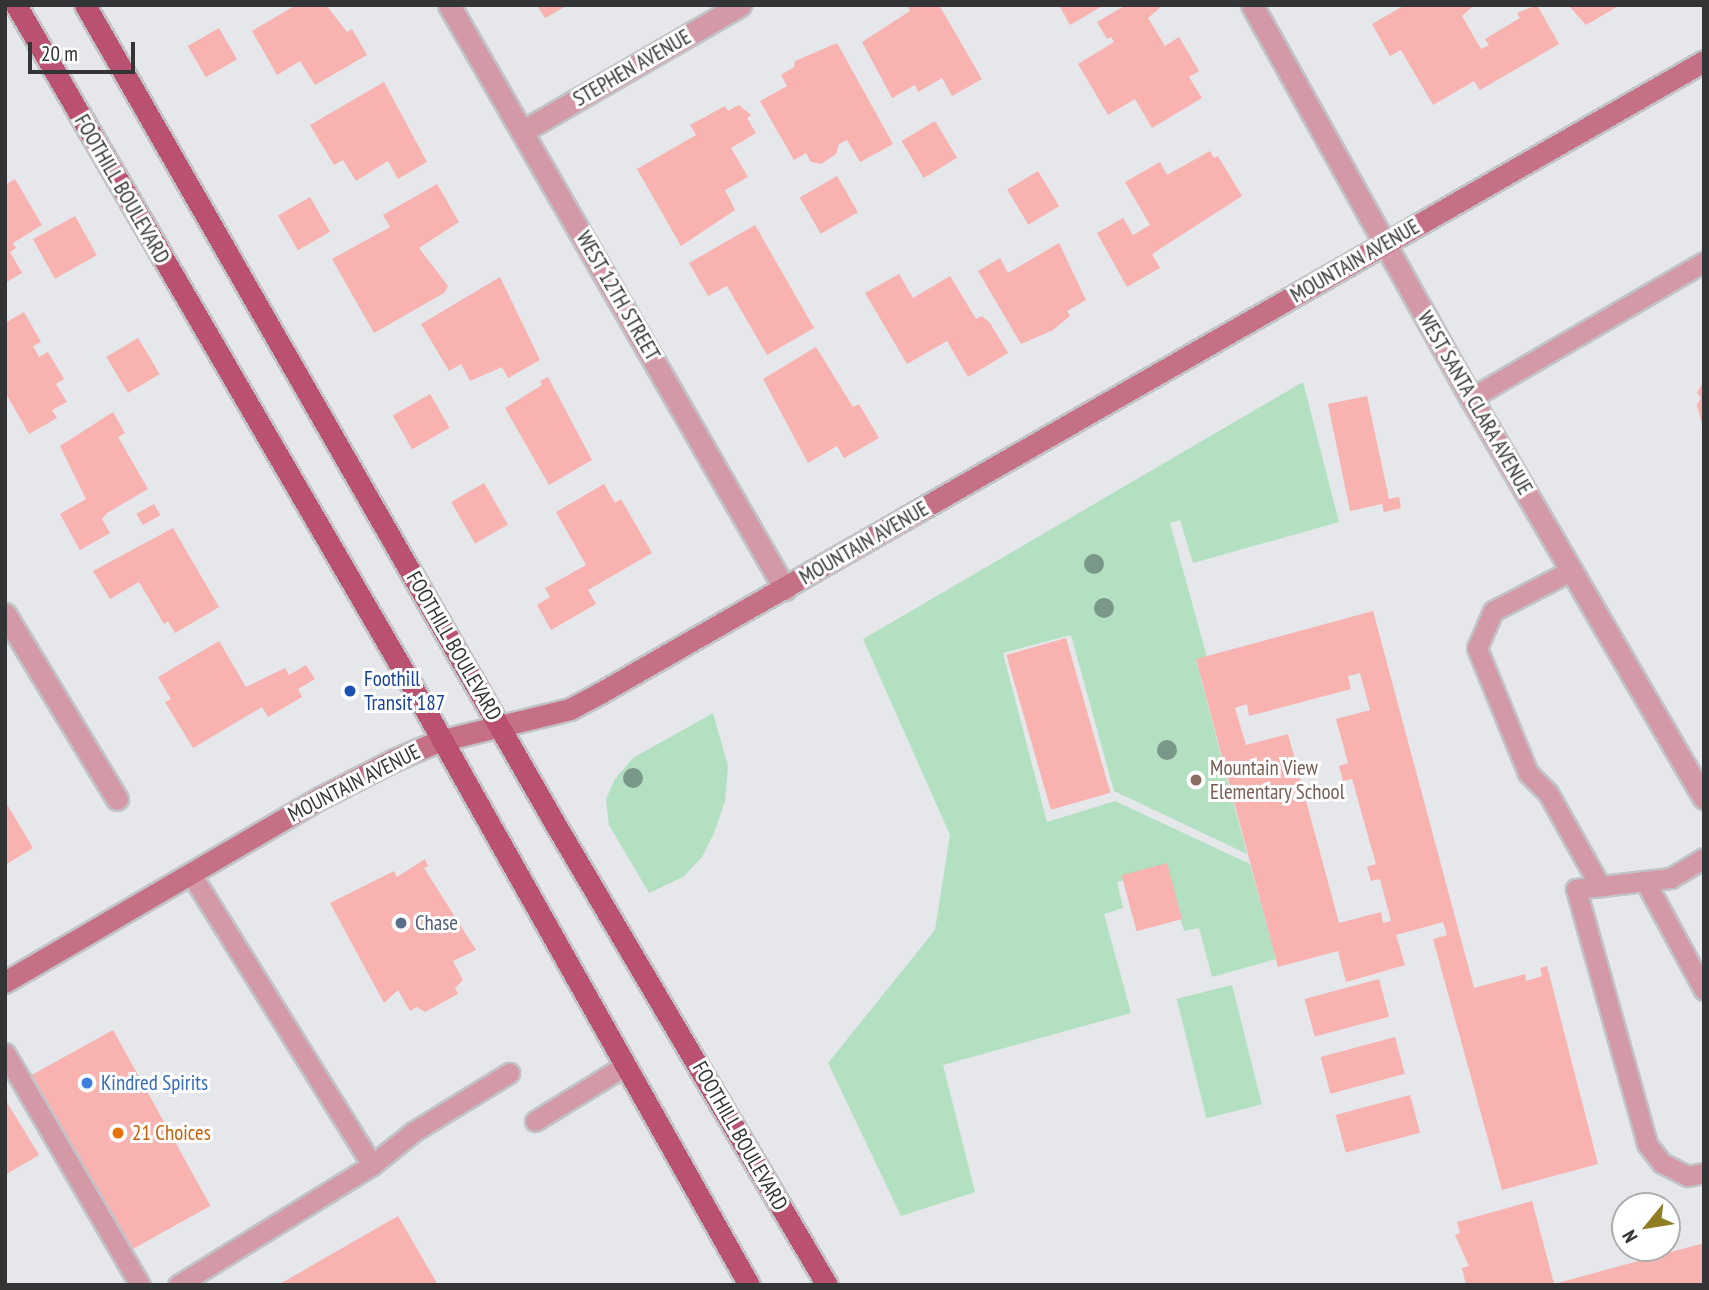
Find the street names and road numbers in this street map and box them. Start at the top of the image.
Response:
street label: STEPHEN AVENUE [569,24,695,112]
street label: FOOTHILL BOULEVARD [69,110,175,268]
street label: MOUNTAIN AVENUE [1286,214,1424,308]
street label: WEST 12TH STREET [571,227,665,365]
street label: WEST SANTA CLARA AVENUE [1412,306,1538,500]
street label: MOUNTAIN AVENUE [795,496,933,590]
street label: FOOTHILL BOULEVARD [401,567,507,725]
street label: MOUNTAIN AVENUE [284,739,424,827]
street label: FOOTHILL BOULEVARD [687,1057,793,1215]

